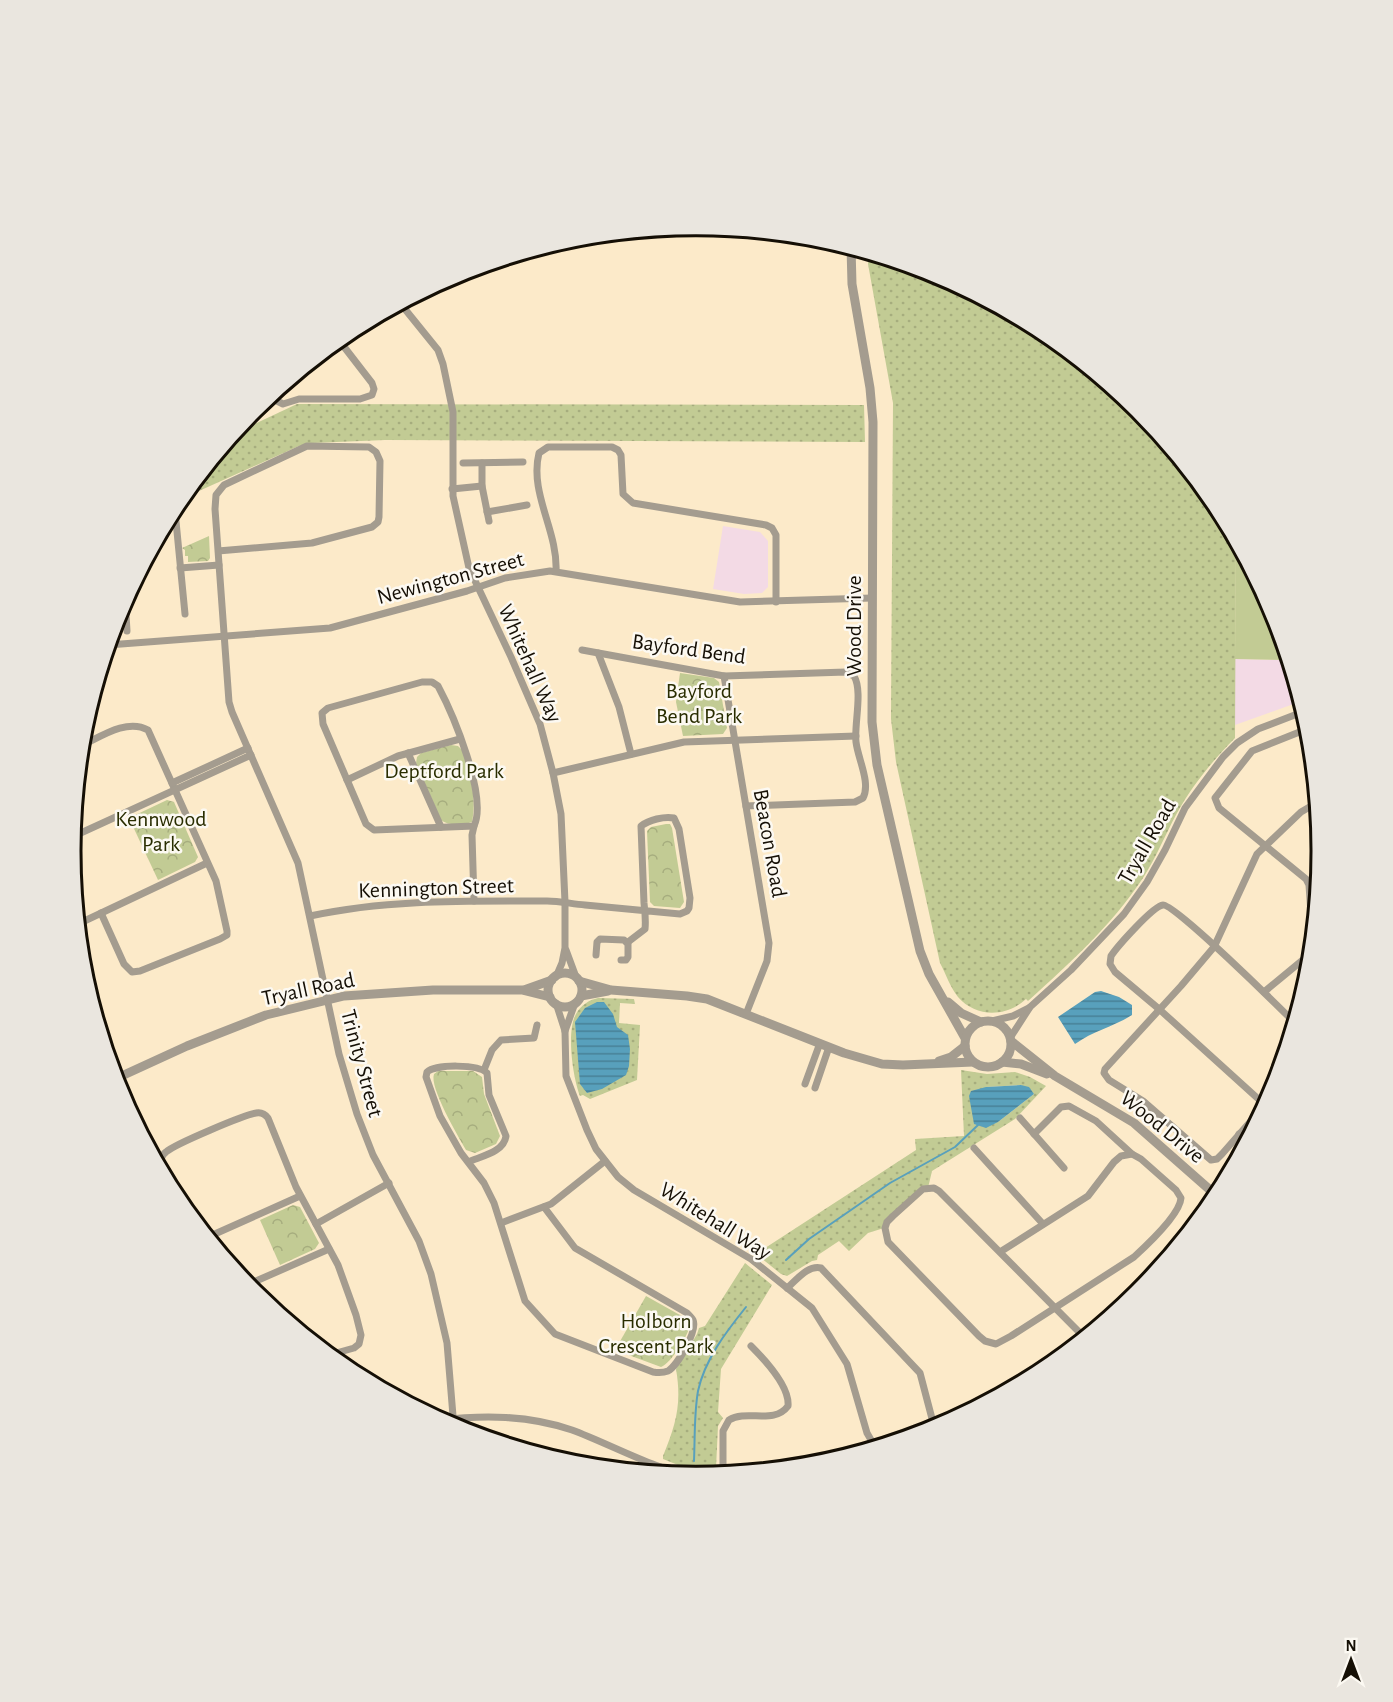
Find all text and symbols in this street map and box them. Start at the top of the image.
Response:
street label: Newington Street [374,548,526,608]
street label: Wood Drive [843,575,865,677]
street label: Whitehall Way [494,601,566,726]
street label: Bayford Bend [631,630,747,668]
park label: Bayford Bend Park [656,680,742,727]
park label: Deptford Park [384,760,504,782]
street label: Beacon Road [750,787,790,899]
street label: Tryall Road [1114,795,1180,888]
park label: Kennwood Park [115,808,207,855]
street label: Kennington Street [358,874,514,902]
street label: Tryall Road [260,968,357,1010]
street label: Trinity Street [337,1007,387,1119]
street label: Wood Drive [1116,1086,1209,1167]
street label: Whitehall Way [656,1178,776,1264]
park label: Holborn Crescent Park [599,1310,713,1357]
north arrow [1321,1630,1381,1690]
text: N [1345,1638,1357,1654]

